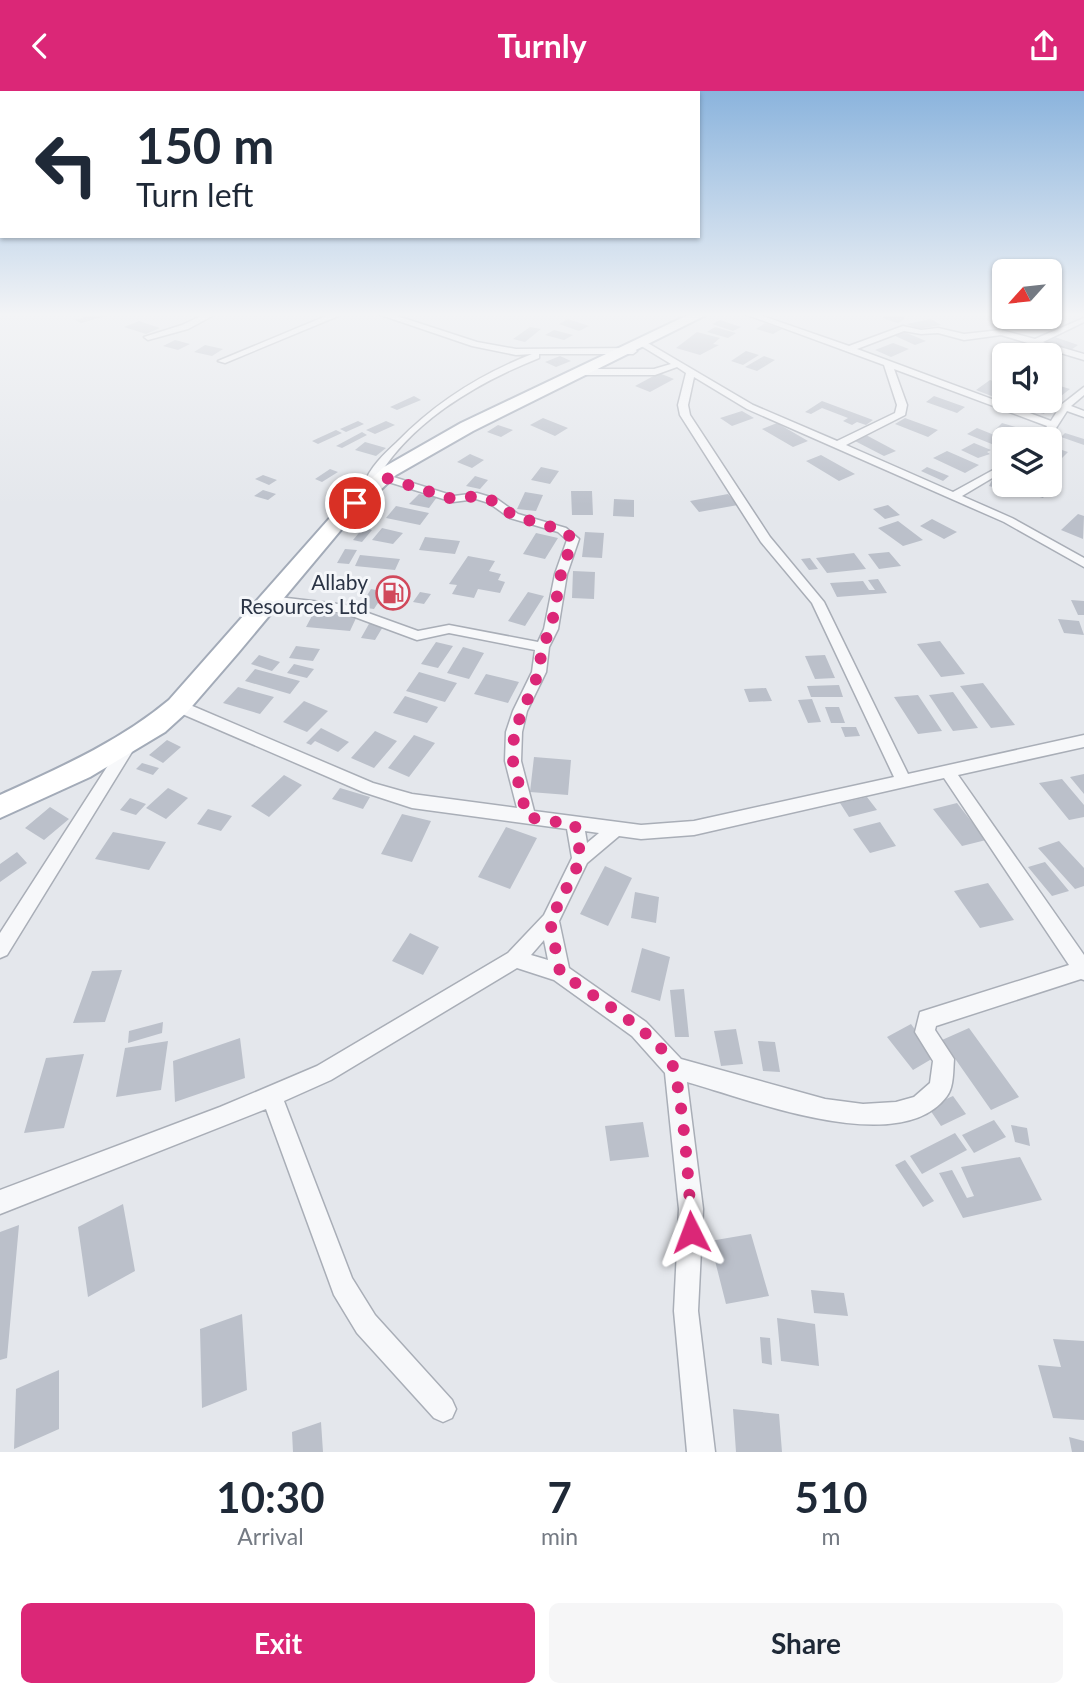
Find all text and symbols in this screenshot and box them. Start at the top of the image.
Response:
text: Turnly [497,26,587,65]
icon: back [21,27,59,65]
icon: share [1025,27,1063,65]
text: 150 m [136,116,274,174]
icon: left [21,119,112,210]
text: Turn left [136,175,253,214]
north arrow [992,259,1062,329]
map controls [992,259,1062,497]
button: sound [992,343,1062,413]
button: layers [992,427,1062,497]
pin [325,473,385,533]
icon: arrive [336,484,374,522]
place label: Allaby Resources Ltd [240,569,368,618]
fuel station icon: Allaby Resources Ltd [374,574,412,612]
position arrow [654,1195,728,1269]
text: 10:30 [216,1472,325,1522]
text: 7 [547,1472,572,1522]
text: 510 [795,1472,868,1522]
text: Arrival [237,1522,304,1550]
text: min [541,1522,578,1550]
text: m [822,1522,841,1550]
button: Exit [21,1603,535,1683]
button: Share [549,1603,1063,1683]

